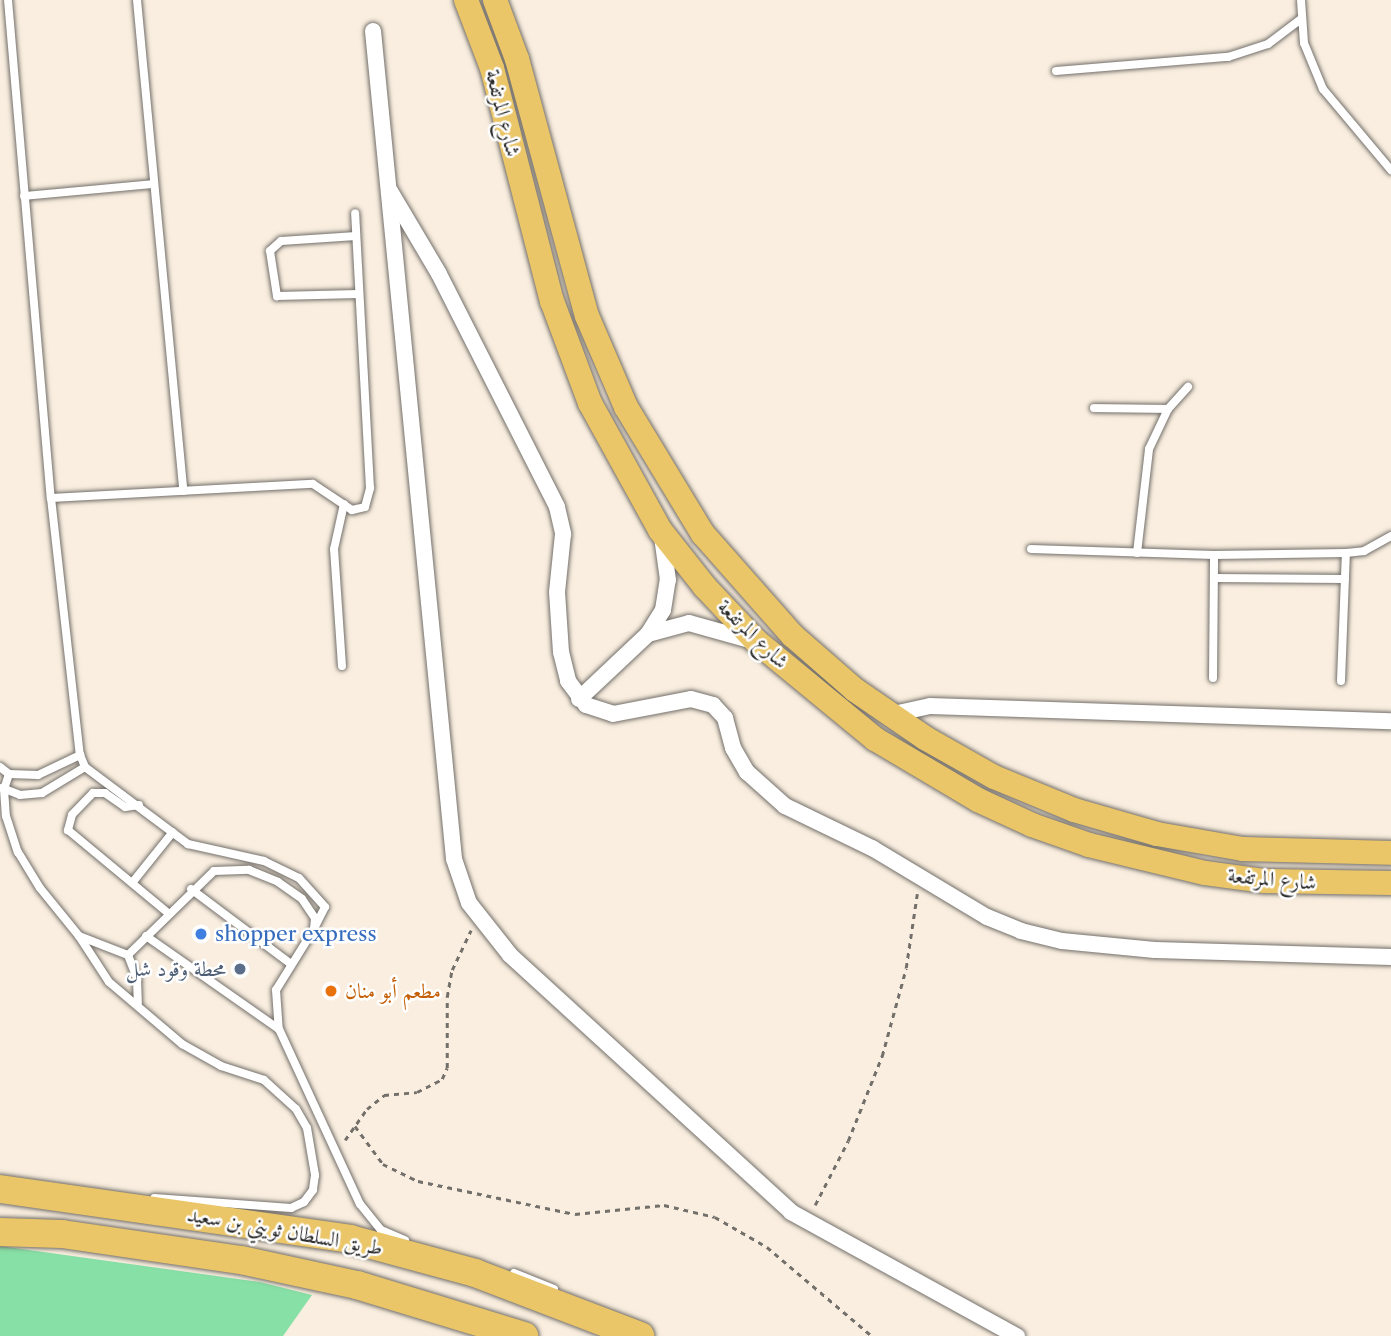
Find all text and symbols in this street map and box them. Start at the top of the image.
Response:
street label: شارع المرتفعة [480,67,526,159]
street label: شارع المرتفعة [712,594,794,674]
street label: شارع المرتفعة [1227,863,1317,895]
place label: shopper express [215,921,377,947]
marker: shopper express [193,926,209,942]
place label: محطة وقود شل [126,956,226,982]
marker: محطة وقود شل [232,961,248,977]
place label: مطعم أبو منان [345,978,441,1004]
marker: مطعم أبو منان [323,983,339,999]
street label: طريق السلطان ثويني بن سعيد [185,1201,385,1261]

